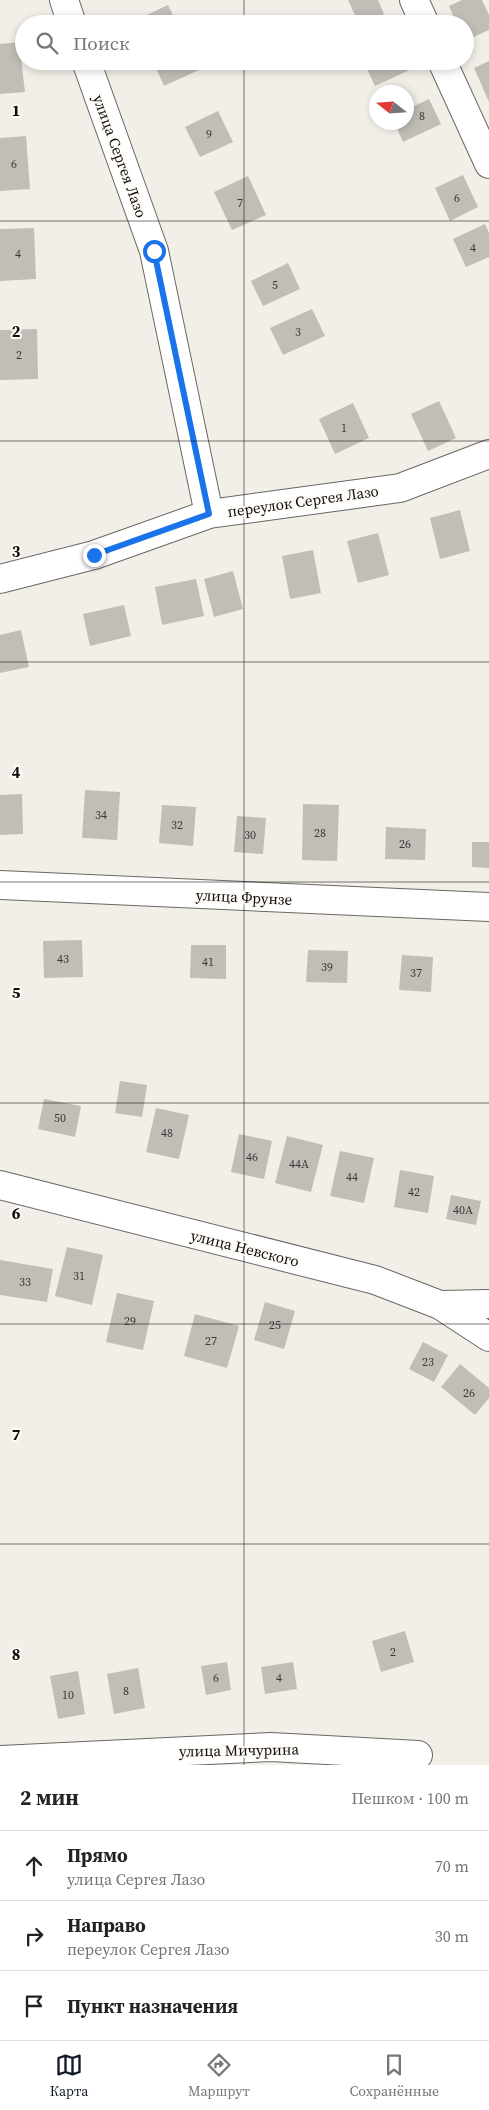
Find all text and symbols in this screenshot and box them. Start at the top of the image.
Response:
search box [15,15,474,70]
icon: search [33,29,61,57]
text: Поиск [73,30,130,56]
north arrow [369,85,414,130]
street label: улица Сергея Лазо [88,91,152,221]
text: 1 [12,99,20,121]
house number: 8 [419,108,425,124]
house number: 9 [206,126,212,142]
house number: 6 [11,156,17,172]
house number: 6 [454,190,460,206]
house number: 7 [237,195,243,211]
route start [143,240,166,263]
house number: 4 [470,240,476,256]
house number: 4 [15,246,21,262]
house number: 5 [272,277,278,293]
text: 2 [12,320,21,342]
house number: 3 [295,324,301,340]
house number: 2 [16,347,22,363]
house number: 1 [341,420,347,436]
street label: переулок Сергея Лазо [226,480,380,522]
text: 3 [12,540,21,562]
route end [83,544,106,567]
text: 4 [12,761,21,783]
house number: 34 [95,807,107,823]
house number: 32 [171,817,183,833]
house number: 28 [314,825,326,841]
house number: 30 [244,827,256,843]
house number: 26 [399,836,411,852]
street label: улица Фрунзе [195,884,293,910]
house number: 43 [57,951,69,967]
house number: 41 [202,954,214,970]
house number: 39 [321,959,333,975]
house number: 37 [410,965,422,981]
text: 5 [12,981,21,1003]
house number: 50 [54,1110,66,1126]
house number: 48 [161,1125,173,1141]
house number: 46 [246,1149,258,1165]
house number: 44А [289,1156,309,1172]
house number: 44 [346,1169,358,1185]
house number: 42 [408,1184,420,1200]
text: 6 [12,1202,21,1224]
house number: 40А [453,1202,473,1218]
street label: улица Невского [189,1224,301,1272]
house number: 31 [73,1268,85,1284]
house number: 33 [19,1274,31,1290]
house number: 29 [124,1313,136,1329]
house number: 25 [269,1317,281,1333]
house number: 27 [205,1333,217,1349]
house number: 23 [422,1354,434,1370]
house number: 26 [463,1385,475,1401]
text: 7 [12,1423,21,1445]
text: 8 [12,1643,20,1665]
house number: 2 [390,1644,396,1660]
house number: 6 [213,1670,219,1686]
house number: 4 [276,1670,282,1686]
house number: 8 [123,1683,129,1699]
house number: 10 [62,1687,74,1703]
street label: улица Мичурина [179,1738,300,1762]
text: 2 мин [20,1783,79,1812]
text: Пешком · 100 m [351,1787,469,1809]
text: Прямо [67,1842,128,1868]
icon: ahead [20,1852,48,1880]
text: 70 m [435,1855,469,1877]
text: улица Сергея Лазо [67,1868,205,1890]
text: Направо [67,1912,146,1938]
icon: right [20,1922,48,1950]
text: 30 m [435,1925,469,1947]
text: переулок Сергея Лазо [67,1938,230,1960]
icon: arrive [20,1992,48,2020]
text: Пункт назначения [67,1993,238,2019]
tab: Карта [50,2051,88,2101]
tab: Маршрут [188,2051,250,2101]
tab: Сохранённые [350,2051,439,2101]

